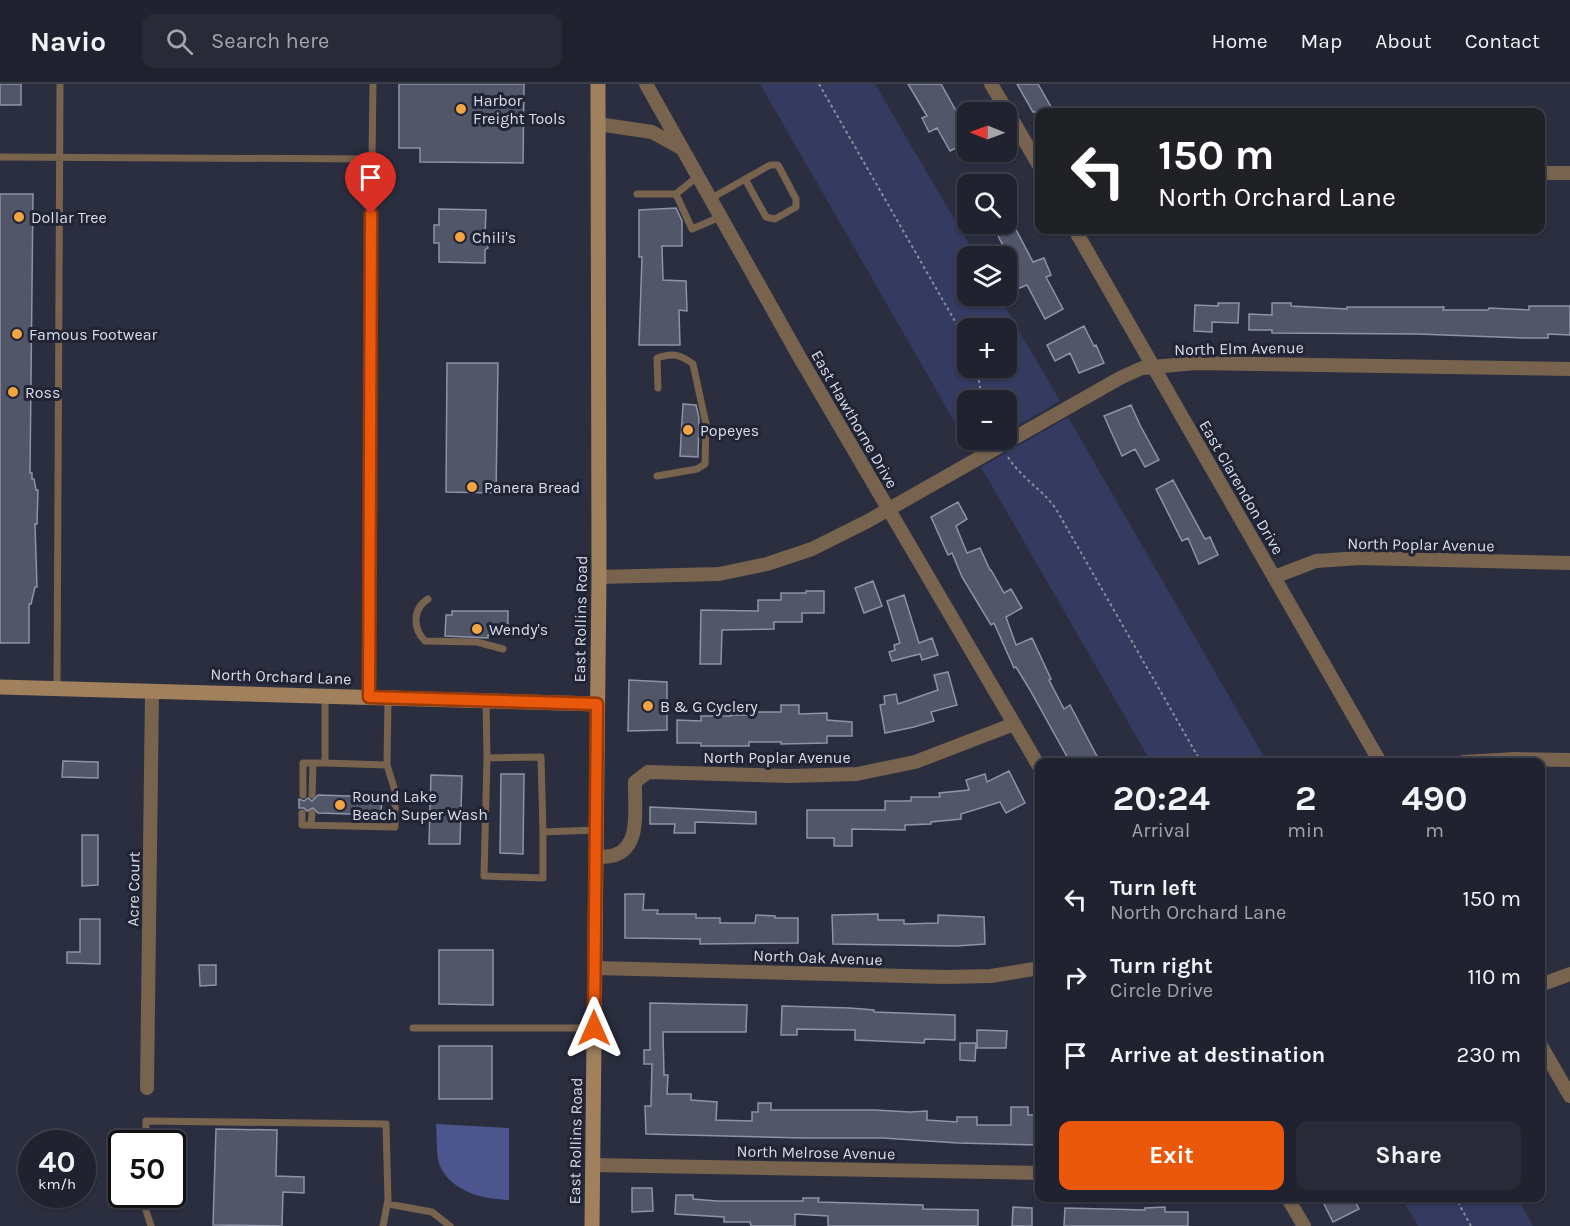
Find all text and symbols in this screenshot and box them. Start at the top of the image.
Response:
search box [142,14,562,68]
text: Navio [30,25,106,58]
icon: search [163,25,196,58]
text: Search here [211,28,329,54]
text: Home [1212,29,1268,53]
text: Map [1301,29,1342,53]
text: About [1375,29,1432,53]
text: Contact [1465,29,1540,53]
place label: Harbor Freight Tools [473,91,566,128]
marker: Harbor Freight Tools [454,102,468,116]
north arrow [957,102,1017,162]
map controls [957,102,1017,450]
text: 150 m [1158,130,1274,180]
icon: left [1059,132,1137,210]
pin [345,152,396,214]
icon: arrive [354,161,387,194]
button: search [957,174,1017,234]
text: North Orchard Lane [1158,181,1396,213]
place label: Dollar Tree [31,208,107,227]
marker: Dollar Tree [12,210,26,224]
place label: Chili's [472,228,516,247]
marker: Chili's [453,230,467,244]
button: layers [957,246,1017,306]
button: + [957,318,1017,378]
place label: Famous Footwear [29,325,157,344]
marker: Famous Footwear [10,327,24,341]
street label: North Elm Avenue [1174,338,1304,359]
street label: East Hawthorne Drive [807,347,902,492]
place label: Ross [25,383,60,402]
marker: Ross [6,385,20,399]
button: − [957,390,1017,450]
street label: East Clarendon Drive [1195,417,1288,558]
place label: Popeyes [700,421,759,440]
marker: Popeyes [681,423,695,437]
place label: Panera Bread [484,478,580,497]
marker: Panera Bread [465,480,479,494]
street label: North Poplar Avenue [1347,534,1495,555]
street label: East Rollins Road [570,555,591,683]
place label: Wendy's [489,620,548,639]
marker: Wendy's [470,622,484,636]
street label: North Orchard Lane [210,665,352,688]
place label: B & G Cyclery [660,697,758,716]
marker: B & G Cyclery [641,699,655,713]
street label: North Poplar Avenue [703,748,851,767]
text: 20:24 [1112,777,1210,819]
text: 2 [1295,777,1317,819]
text: 490 [1401,777,1468,819]
place label: Round Lake Beach Super Wash [352,787,488,824]
marker: Round Lake Beach Super Wash [333,798,347,812]
text: Arrival [1132,819,1190,842]
text: min [1287,819,1324,842]
text: m [1425,819,1444,842]
street label: Acre Court [123,851,144,927]
text: Turn left [1110,875,1197,901]
icon: left [1059,883,1092,916]
text: 150 m [1462,886,1521,912]
text: North Orchard Lane [1110,901,1286,924]
street label: North Oak Avenue [753,946,883,969]
text: Turn right [1110,953,1213,979]
icon: right [1059,961,1092,994]
text: 110 m [1468,964,1521,990]
text: Circle Drive [1110,979,1213,1002]
position arrow [562,996,626,1060]
icon: arrive [1059,1039,1092,1072]
text: Arrive at destination [1110,1042,1325,1068]
text: 230 m [1456,1042,1521,1068]
street label: East Rollins Road [565,1077,586,1205]
button: Exit [1059,1121,1284,1190]
button: Share [1296,1121,1521,1190]
speed limit sign: 50 [108,1130,186,1208]
street label: North Melrose Avenue [736,1142,896,1163]
text: 40 [39,1144,75,1180]
text: km/h [38,1175,76,1193]

